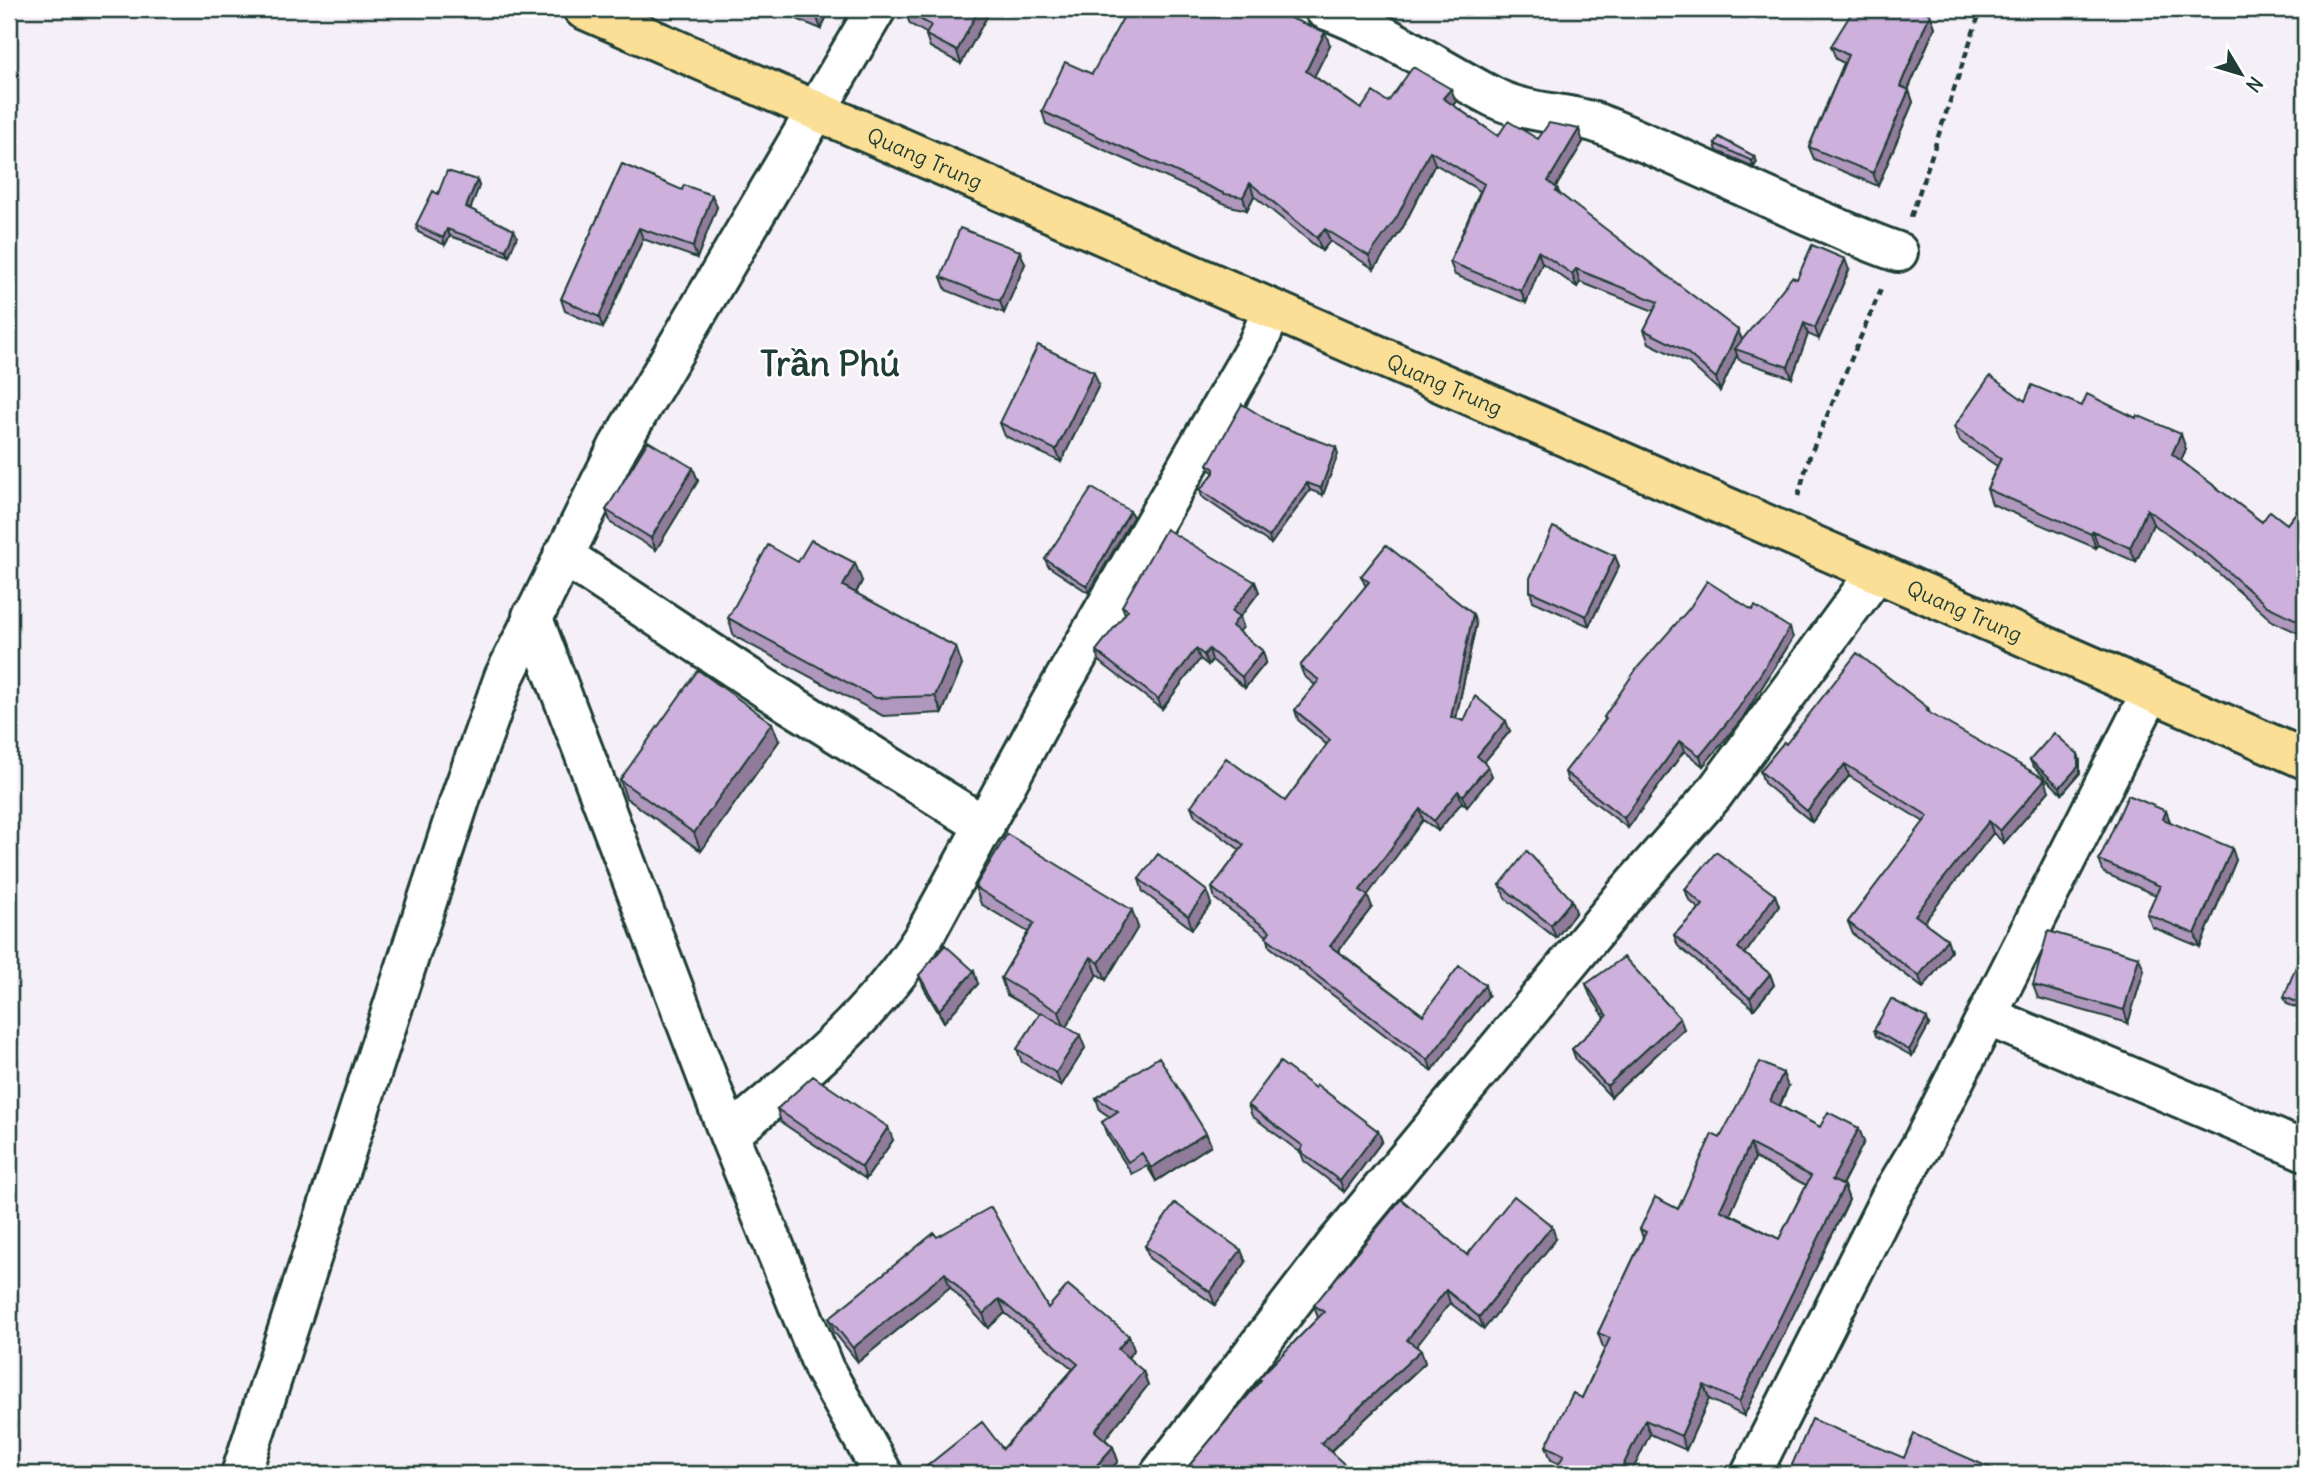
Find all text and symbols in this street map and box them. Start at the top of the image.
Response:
north arrow [2206,38,2276,108]
text: N [2241,72,2268,97]
street label: Quang Trung [863,121,987,195]
district label: Trần Phú [760,341,900,385]
street label: Quang Trung [1383,347,1507,421]
street label: Quang Trung [1903,574,2027,648]

